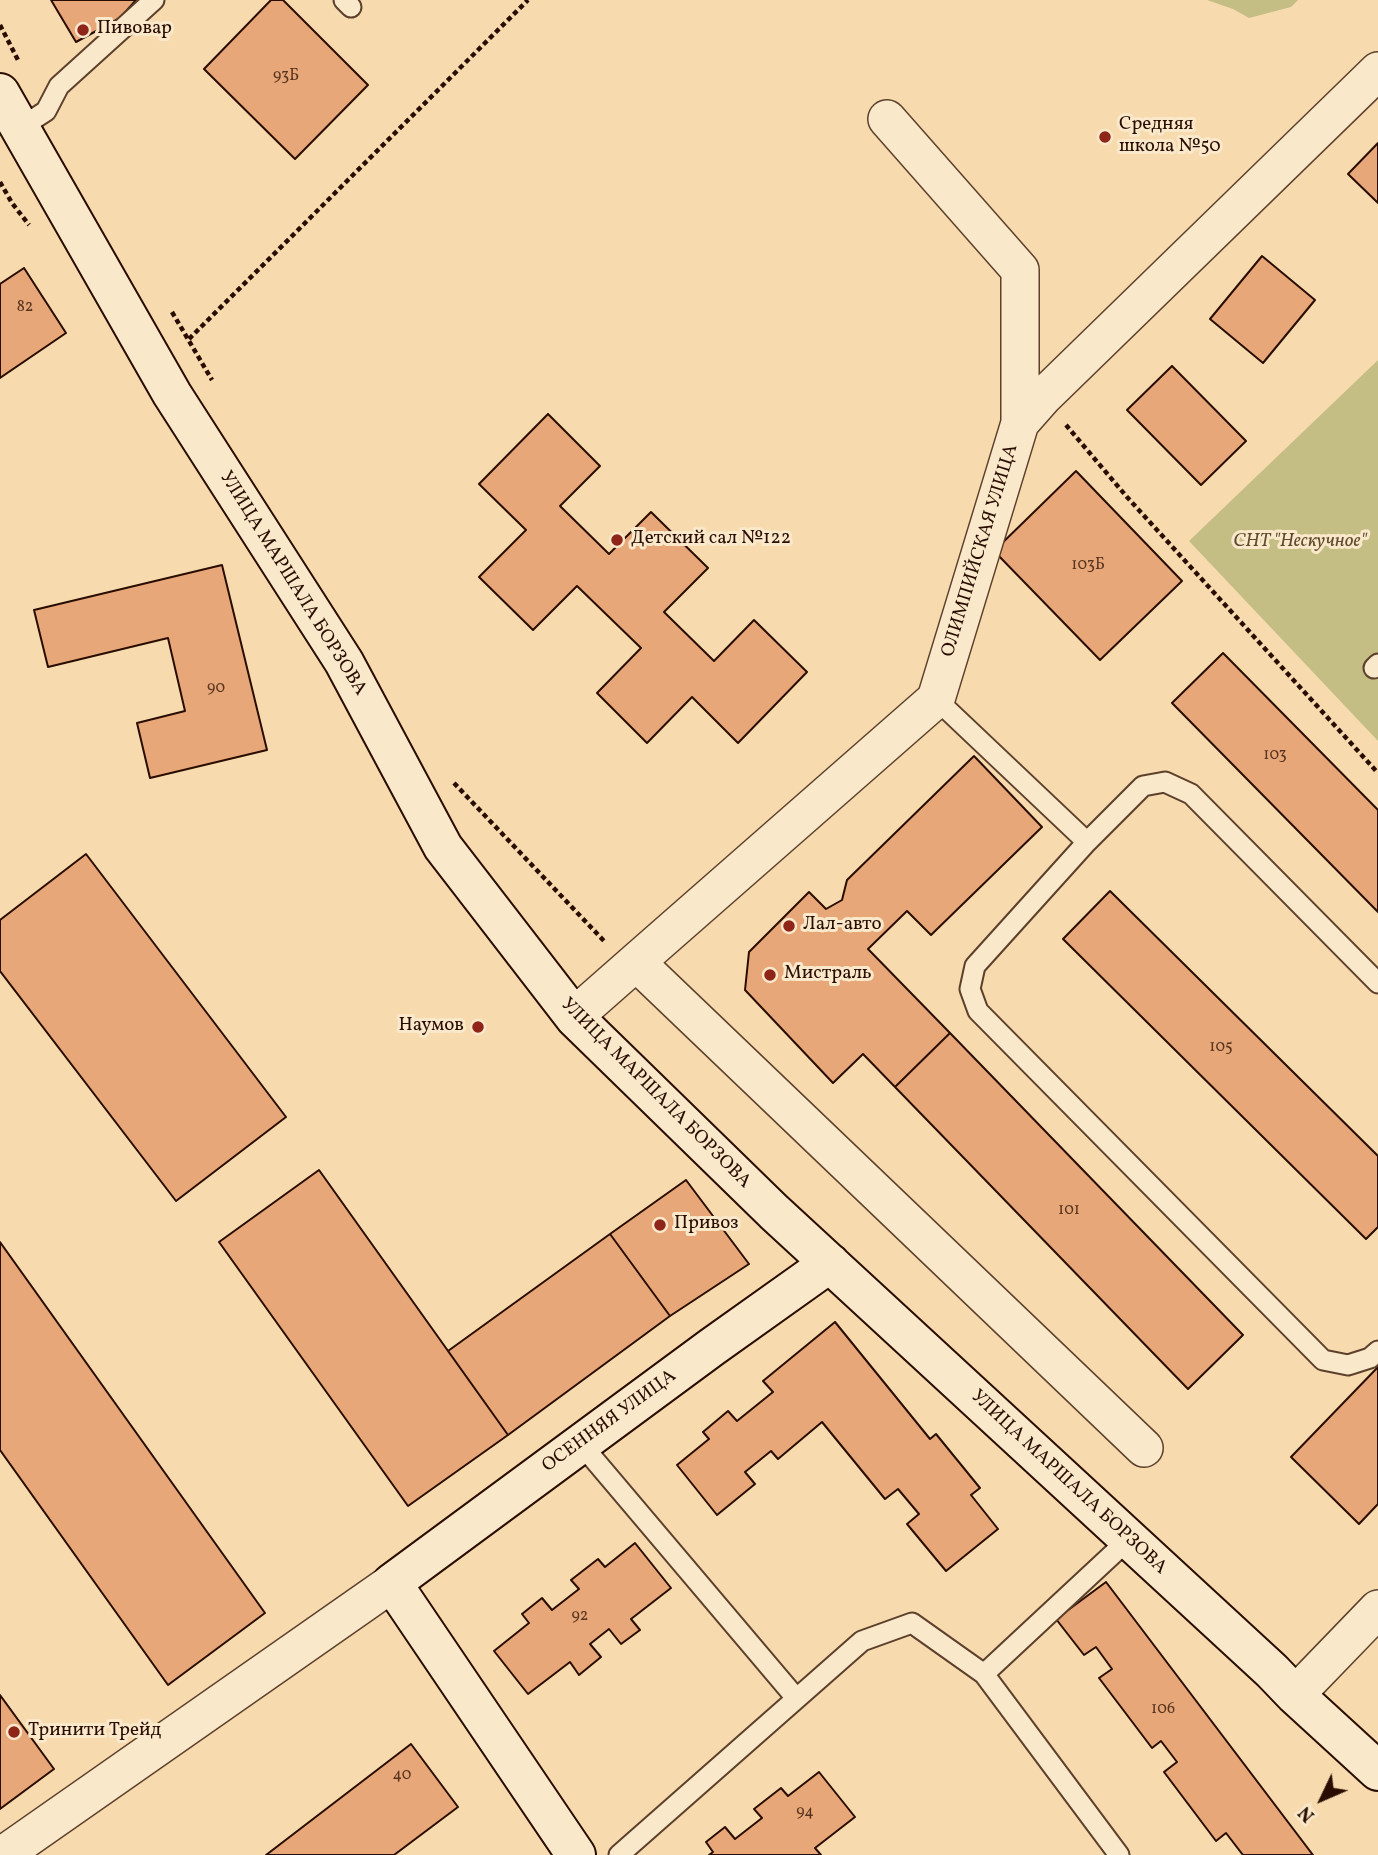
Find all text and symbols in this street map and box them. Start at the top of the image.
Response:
place label: Пивовар [97,19,172,41]
marker: Пивовар [75,22,91,38]
house number: 93Б [273,67,299,87]
place label: Средняя школа №50 [1119,115,1221,159]
marker: Средняя школа №50 [1097,129,1113,145]
house number: 82 [17,298,33,318]
street label: ОЛИМПИЙСКАЯ УЛИЦА [938,442,1024,660]
street label: УЛИЦА МАРШАЛА БОРЗОВА [213,468,371,700]
place label: Детский сал №122 [631,529,791,551]
marker: Детский сал №122 [609,532,625,548]
park label: СНТ "Нескучное" [1233,532,1367,554]
house number: 103Б [1071,556,1105,576]
house number: 90 [207,679,225,699]
house number: 103 [1263,746,1287,766]
place label: Лал-авто [803,915,882,937]
marker: Лал-авто [781,918,797,934]
place label: Мистраль [784,964,872,986]
marker: Мистраль [762,967,778,983]
street label: УЛИЦА МАРШАЛА БОРЗОВА [555,994,755,1194]
place label: Наумов [399,1016,464,1038]
marker: Наумов [470,1019,486,1035]
house number: 105 [1209,1038,1233,1058]
house number: 101 [1058,1201,1080,1221]
place label: Привоз [674,1214,739,1236]
marker: Привоз [652,1217,668,1233]
street label: ОСЕННЯЯ УЛИЦА [538,1366,682,1478]
street label: УЛИЦА МАРШАЛА БОРЗОВА [965,1386,1171,1580]
house number: 92 [572,1607,588,1627]
house number: 106 [1151,1700,1175,1720]
place label: Тринити Трейд [28,1721,161,1743]
marker: Тринити Трейд [6,1724,22,1740]
north arrow [1287,1764,1357,1834]
house number: 40 [393,1766,411,1786]
text: N [1293,1800,1321,1828]
house number: 94 [796,1803,814,1823]

